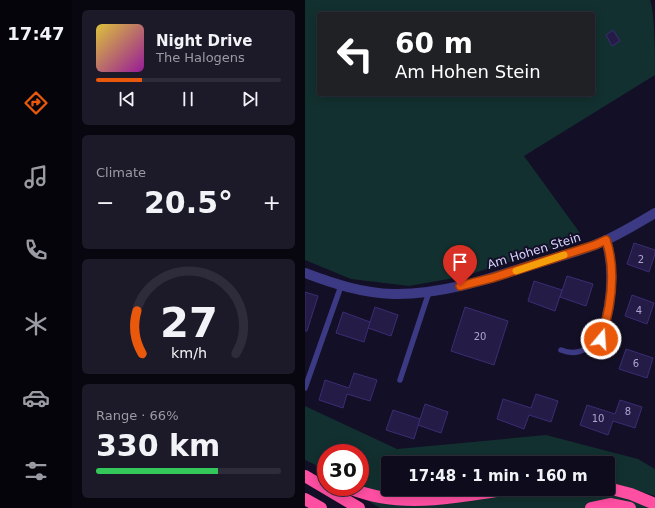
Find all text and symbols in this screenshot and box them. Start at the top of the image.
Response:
text: 17:47 [7,23,65,44]
text: 60 m [395,27,473,60]
icon: left [329,28,381,80]
text: Night Drive [156,32,252,50]
text: The Halogens [156,50,245,65]
text: Am Hohen Stein [395,61,541,82]
icon: previous [116,88,138,110]
icon: pause [177,88,199,110]
icon: next [239,88,261,110]
icon: directions [22,89,50,117]
icon: music [22,163,50,191]
text: Climate [96,165,146,180]
text: 20.5° [144,185,233,220]
text: − [96,190,114,215]
text: + [263,190,281,215]
street label: Am Hohen Stein [486,230,582,272]
icon: phone [22,236,50,264]
pin [443,245,477,286]
icon: arrive [449,251,471,273]
house number: 2 [638,254,644,265]
text: 27 [160,298,217,347]
house number: 4 [636,305,642,316]
icon: climate [22,310,50,338]
position arrow [580,318,622,360]
house number: 20 [474,331,486,342]
text: km/h [170,345,207,361]
house number: 6 [633,358,639,369]
icon: car [22,384,50,412]
house number: 8 [625,406,631,417]
text: Range · 66% [96,408,179,423]
house number: 10 [592,413,604,424]
text: 330 km [96,428,220,463]
speed limit sign: 30 [317,444,369,496]
icon: filters [22,457,50,485]
text: 17:48 · 1 min · 160 m [408,467,588,485]

